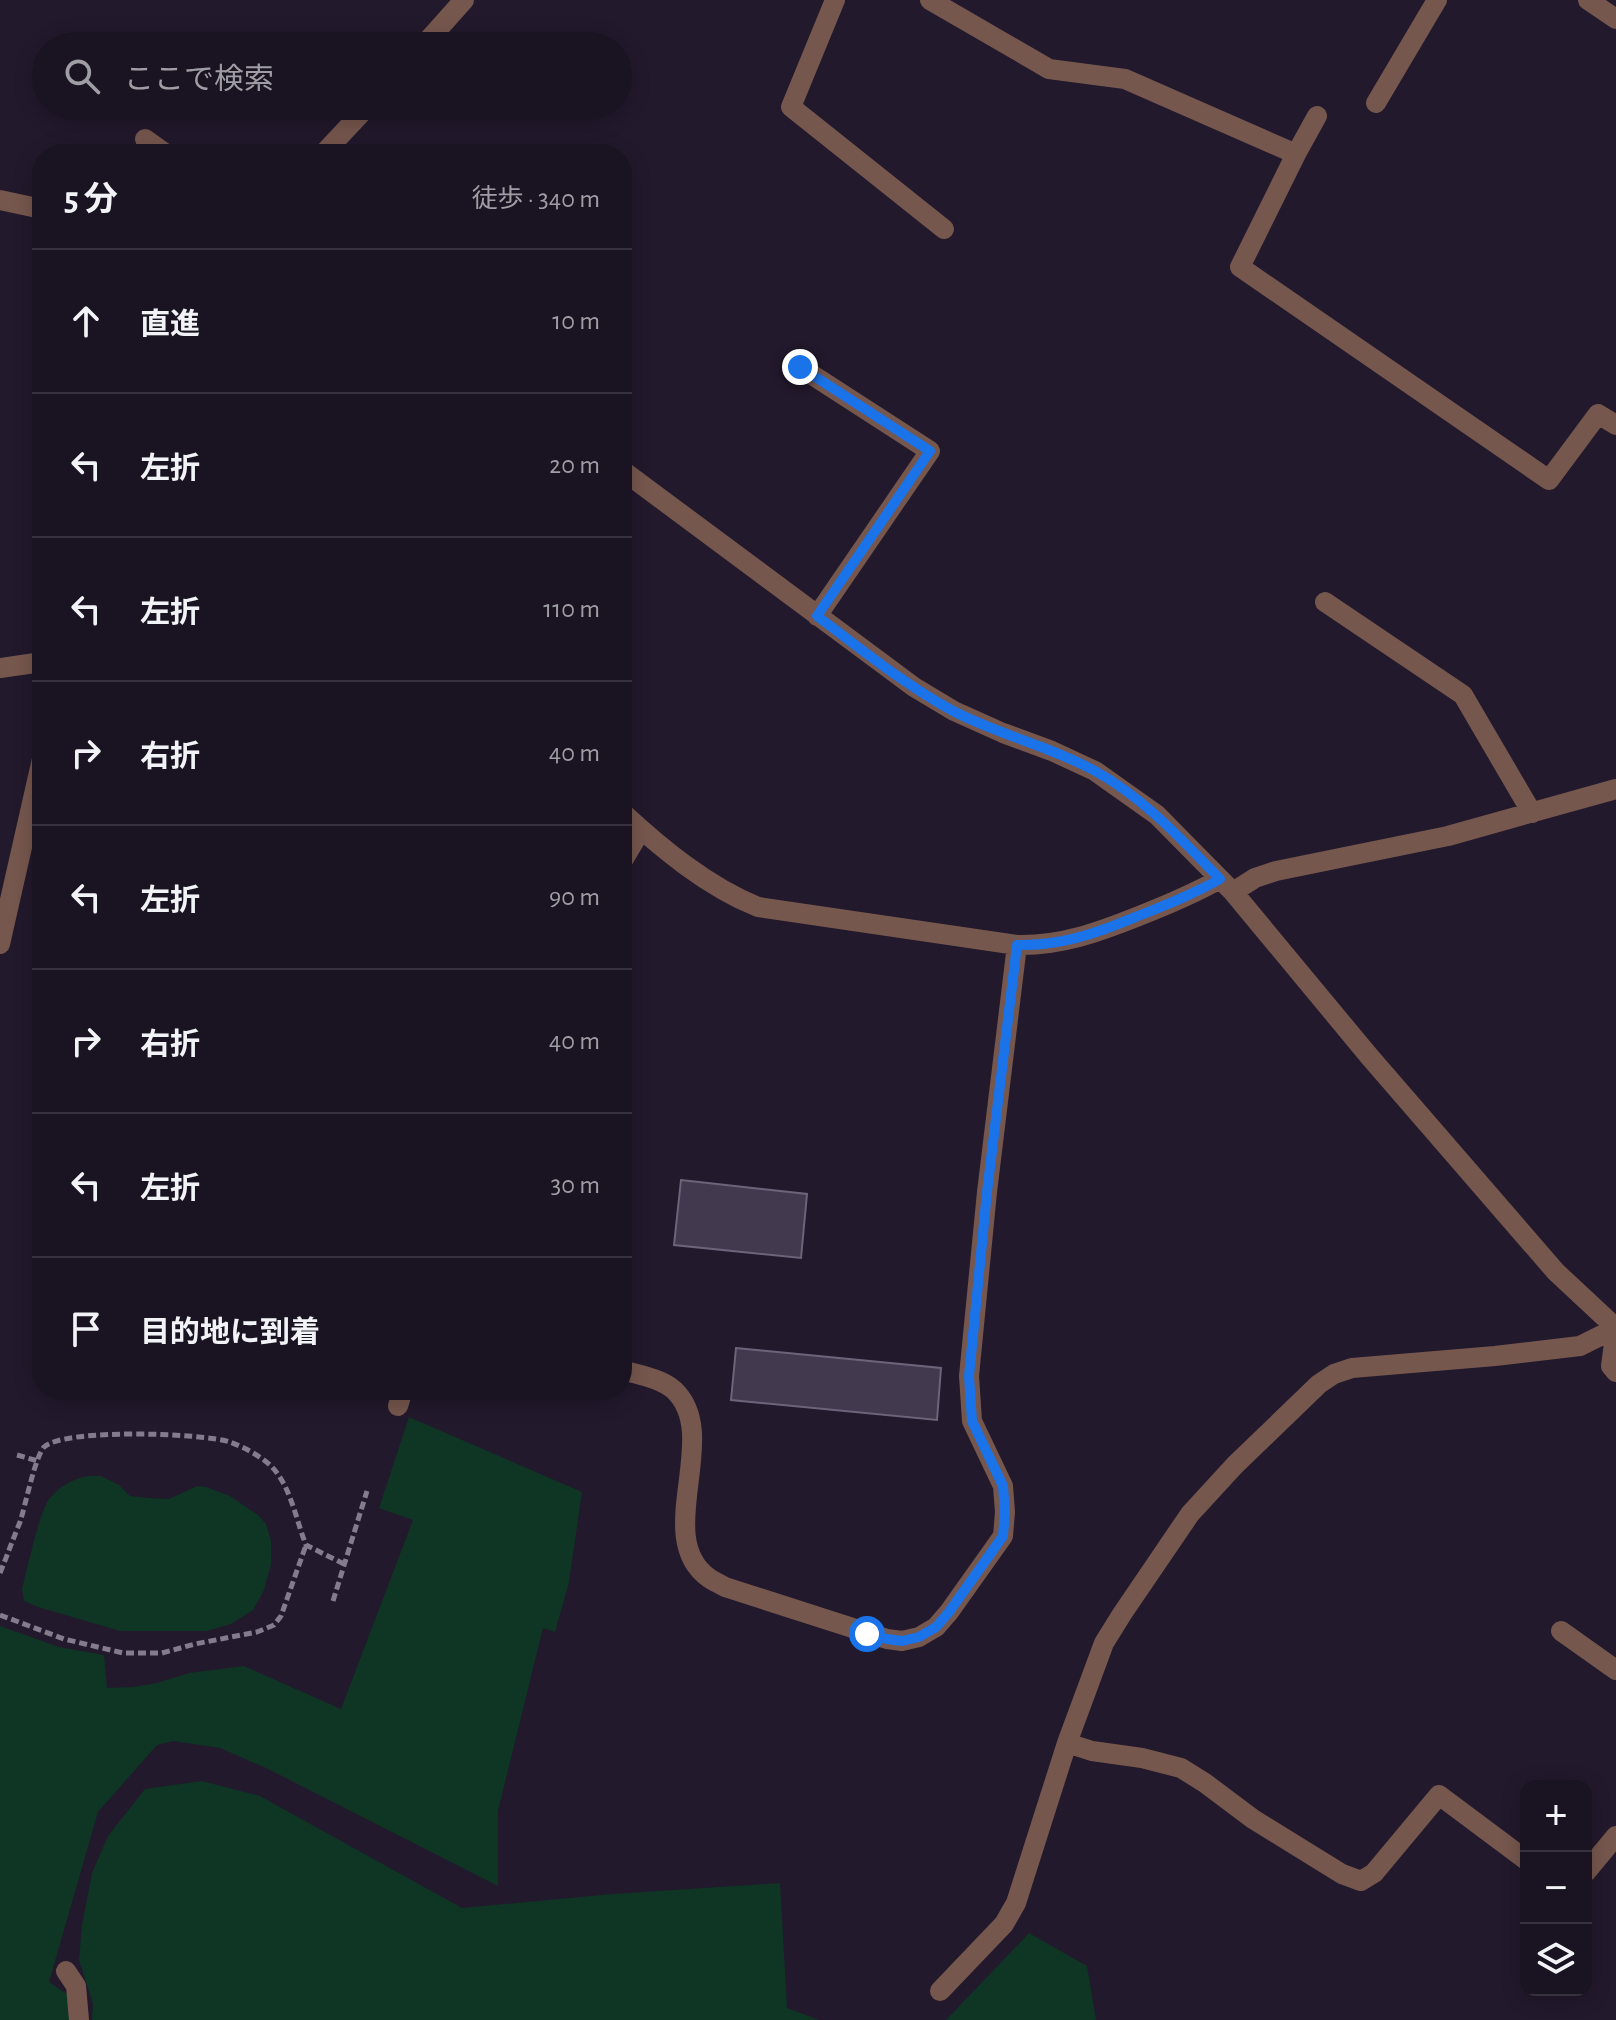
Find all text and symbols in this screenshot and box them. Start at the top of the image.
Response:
search box [32,32,632,120]
icon: search [60,54,104,98]
text: ここで検索 [124,65,274,95]
text: 5 分 [64,183,118,217]
text: 徒歩 · 340 m [471,186,600,212]
icon: ahead [64,299,108,343]
text: 10 m [552,308,600,334]
text: 直進 [140,310,200,340]
route end [782,349,818,385]
icon: left [64,443,108,487]
text: 20 m [549,452,600,478]
text: 左折 [140,454,200,484]
icon: left [64,587,108,631]
text: 110 m [543,596,600,622]
text: 左折 [140,598,200,628]
icon: right [64,731,108,775]
text: 40 m [549,740,600,766]
text: 右折 [140,742,200,772]
icon: left [64,875,108,919]
text: 90 m [549,884,600,910]
text: 左折 [140,886,200,916]
icon: right [64,1019,108,1063]
text: 40 m [549,1028,600,1054]
text: 右折 [140,1030,200,1060]
icon: left [64,1163,108,1207]
text: 30 m [550,1172,600,1198]
text: 左折 [140,1174,200,1204]
icon: arrive [64,1307,108,1351]
text: 目的地に到着 [140,1318,320,1348]
route start [849,1616,885,1652]
map controls [1520,1780,1592,1996]
button: + [1520,1780,1592,1852]
button: − [1520,1852,1592,1924]
button: layers [1520,1924,1592,1996]

